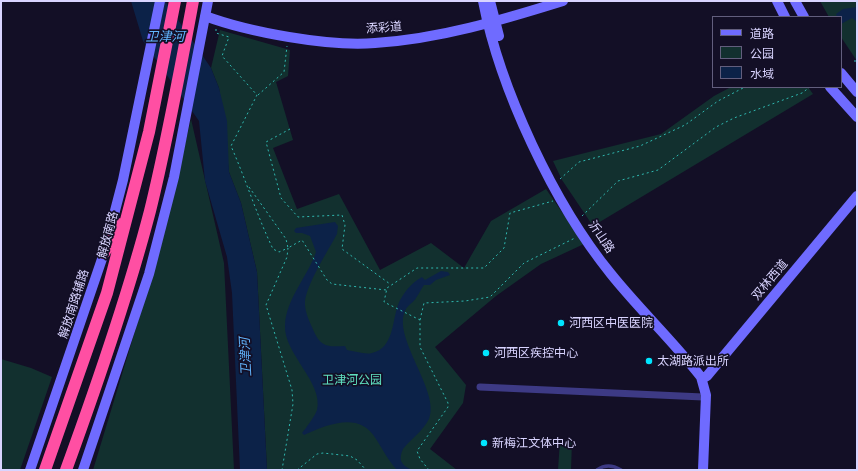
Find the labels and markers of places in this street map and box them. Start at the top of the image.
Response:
place label: 河西区中医医院 [569,316,653,330]
marker: 河西区中医医院 [556,318,566,328]
place label: 河西区疾控中心 [494,346,578,360]
marker: 河西区疾控中心 [481,348,491,358]
place label: 太湖路派出所 [657,354,729,368]
marker: 太湖路派出所 [644,356,654,366]
place label: 新梅江文体中心 [492,436,576,450]
marker: 新梅江文体中心 [479,438,489,448]

